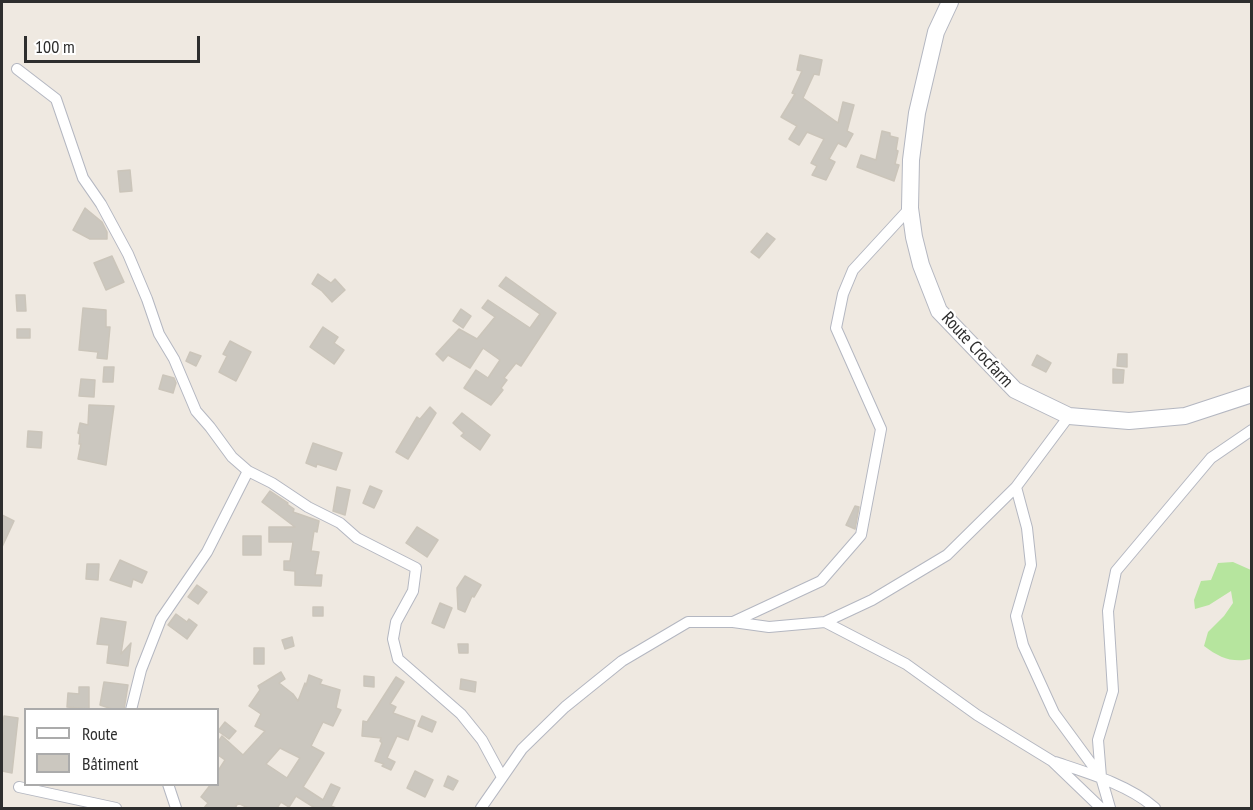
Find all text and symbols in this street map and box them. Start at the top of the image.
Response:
scale bar [27,24,202,62]
text: 100 m [35,35,75,58]
street label: Route Crocfarm [937,308,1017,392]
legend [24,708,219,786]
text: Route [82,722,118,745]
text: Bâtiment [82,752,139,775]

